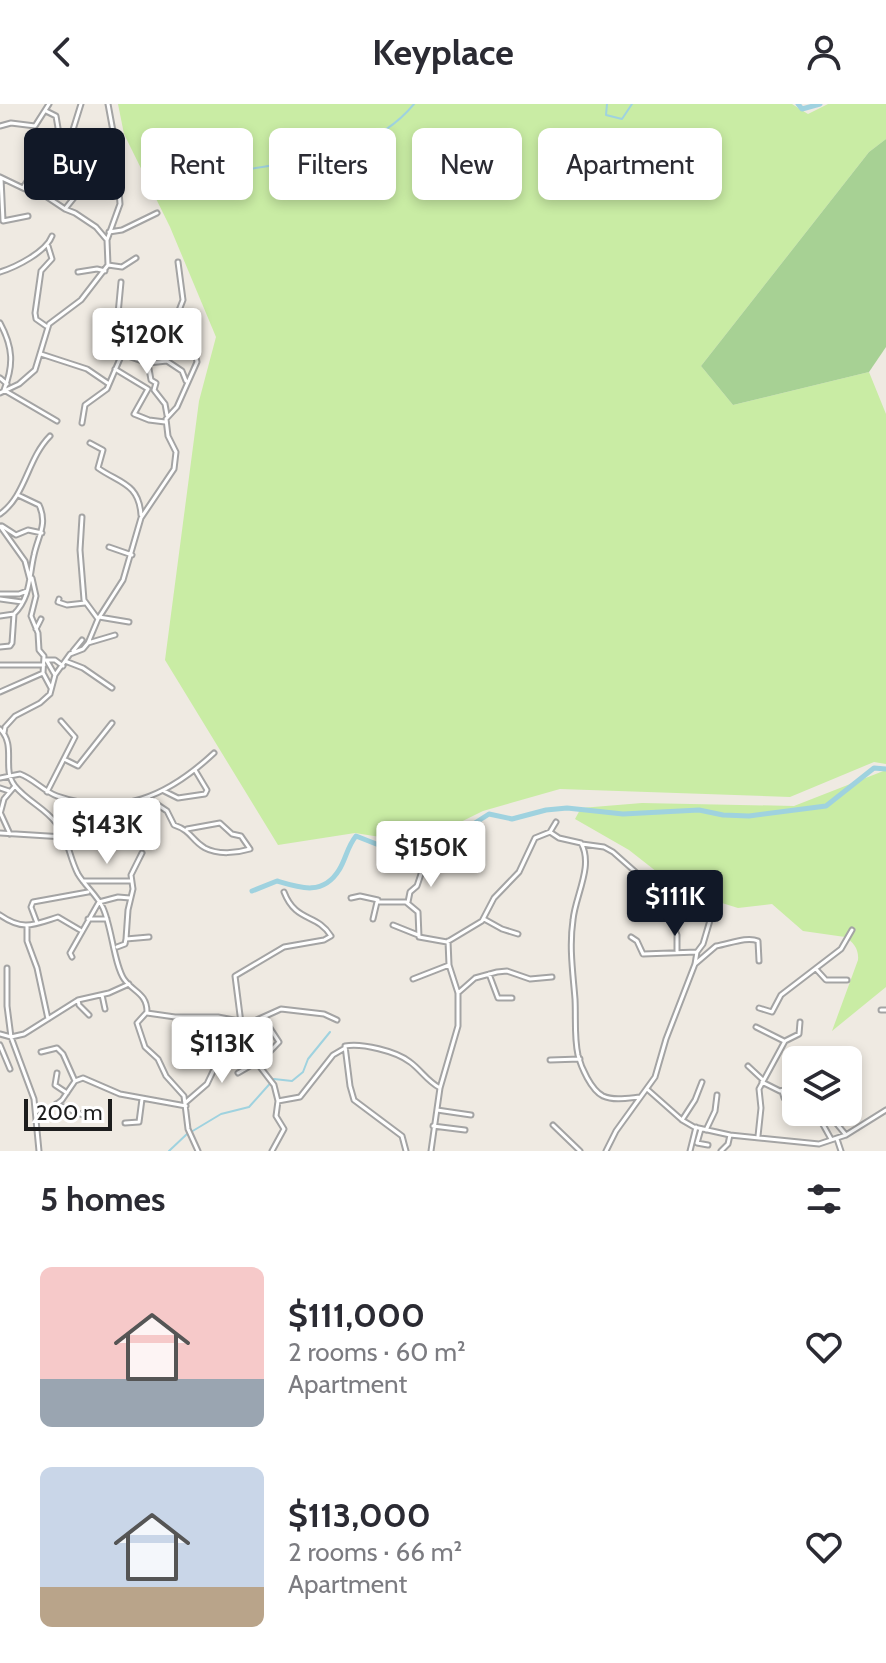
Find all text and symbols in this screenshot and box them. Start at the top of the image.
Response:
icon: back [40,30,84,74]
text: Keyplace [372,30,514,74]
icon: person [802,30,846,74]
chip: Buy [24,128,125,200]
chip: Rent [141,128,253,200]
chip: Filters [269,128,396,200]
chip: New [412,128,522,200]
chip: Apartment [538,128,722,200]
pin: $120K [91,308,203,376]
text: $120K [110,318,184,350]
pin: $143K [51,798,163,866]
text: $143K [71,808,143,840]
pin: $150K [375,821,487,889]
text: $150K [394,831,468,863]
pin: $111K [619,870,731,938]
text: $111K [645,880,705,912]
pin: $113K [166,1017,278,1085]
text: $113K [190,1027,254,1059]
map controls [782,1046,862,1126]
button: layers [782,1046,862,1126]
scale bar [24,1095,112,1131]
text: 200 m [36,1099,102,1126]
icon: filters [802,1177,846,1221]
text: 5 homes [40,1178,165,1220]
text: $111,000 [288,1294,425,1336]
icon: home [104,1299,200,1395]
icon: heart [802,1325,846,1369]
text: 2 rooms · 60 m² [288,1336,466,1368]
text: Apartment [288,1368,407,1400]
text: $113,000 [288,1494,431,1536]
icon: home [104,1499,200,1595]
icon: heart [802,1525,846,1569]
text: 2 rooms · 66 m² [288,1536,462,1568]
text: Apartment [288,1568,407,1600]

